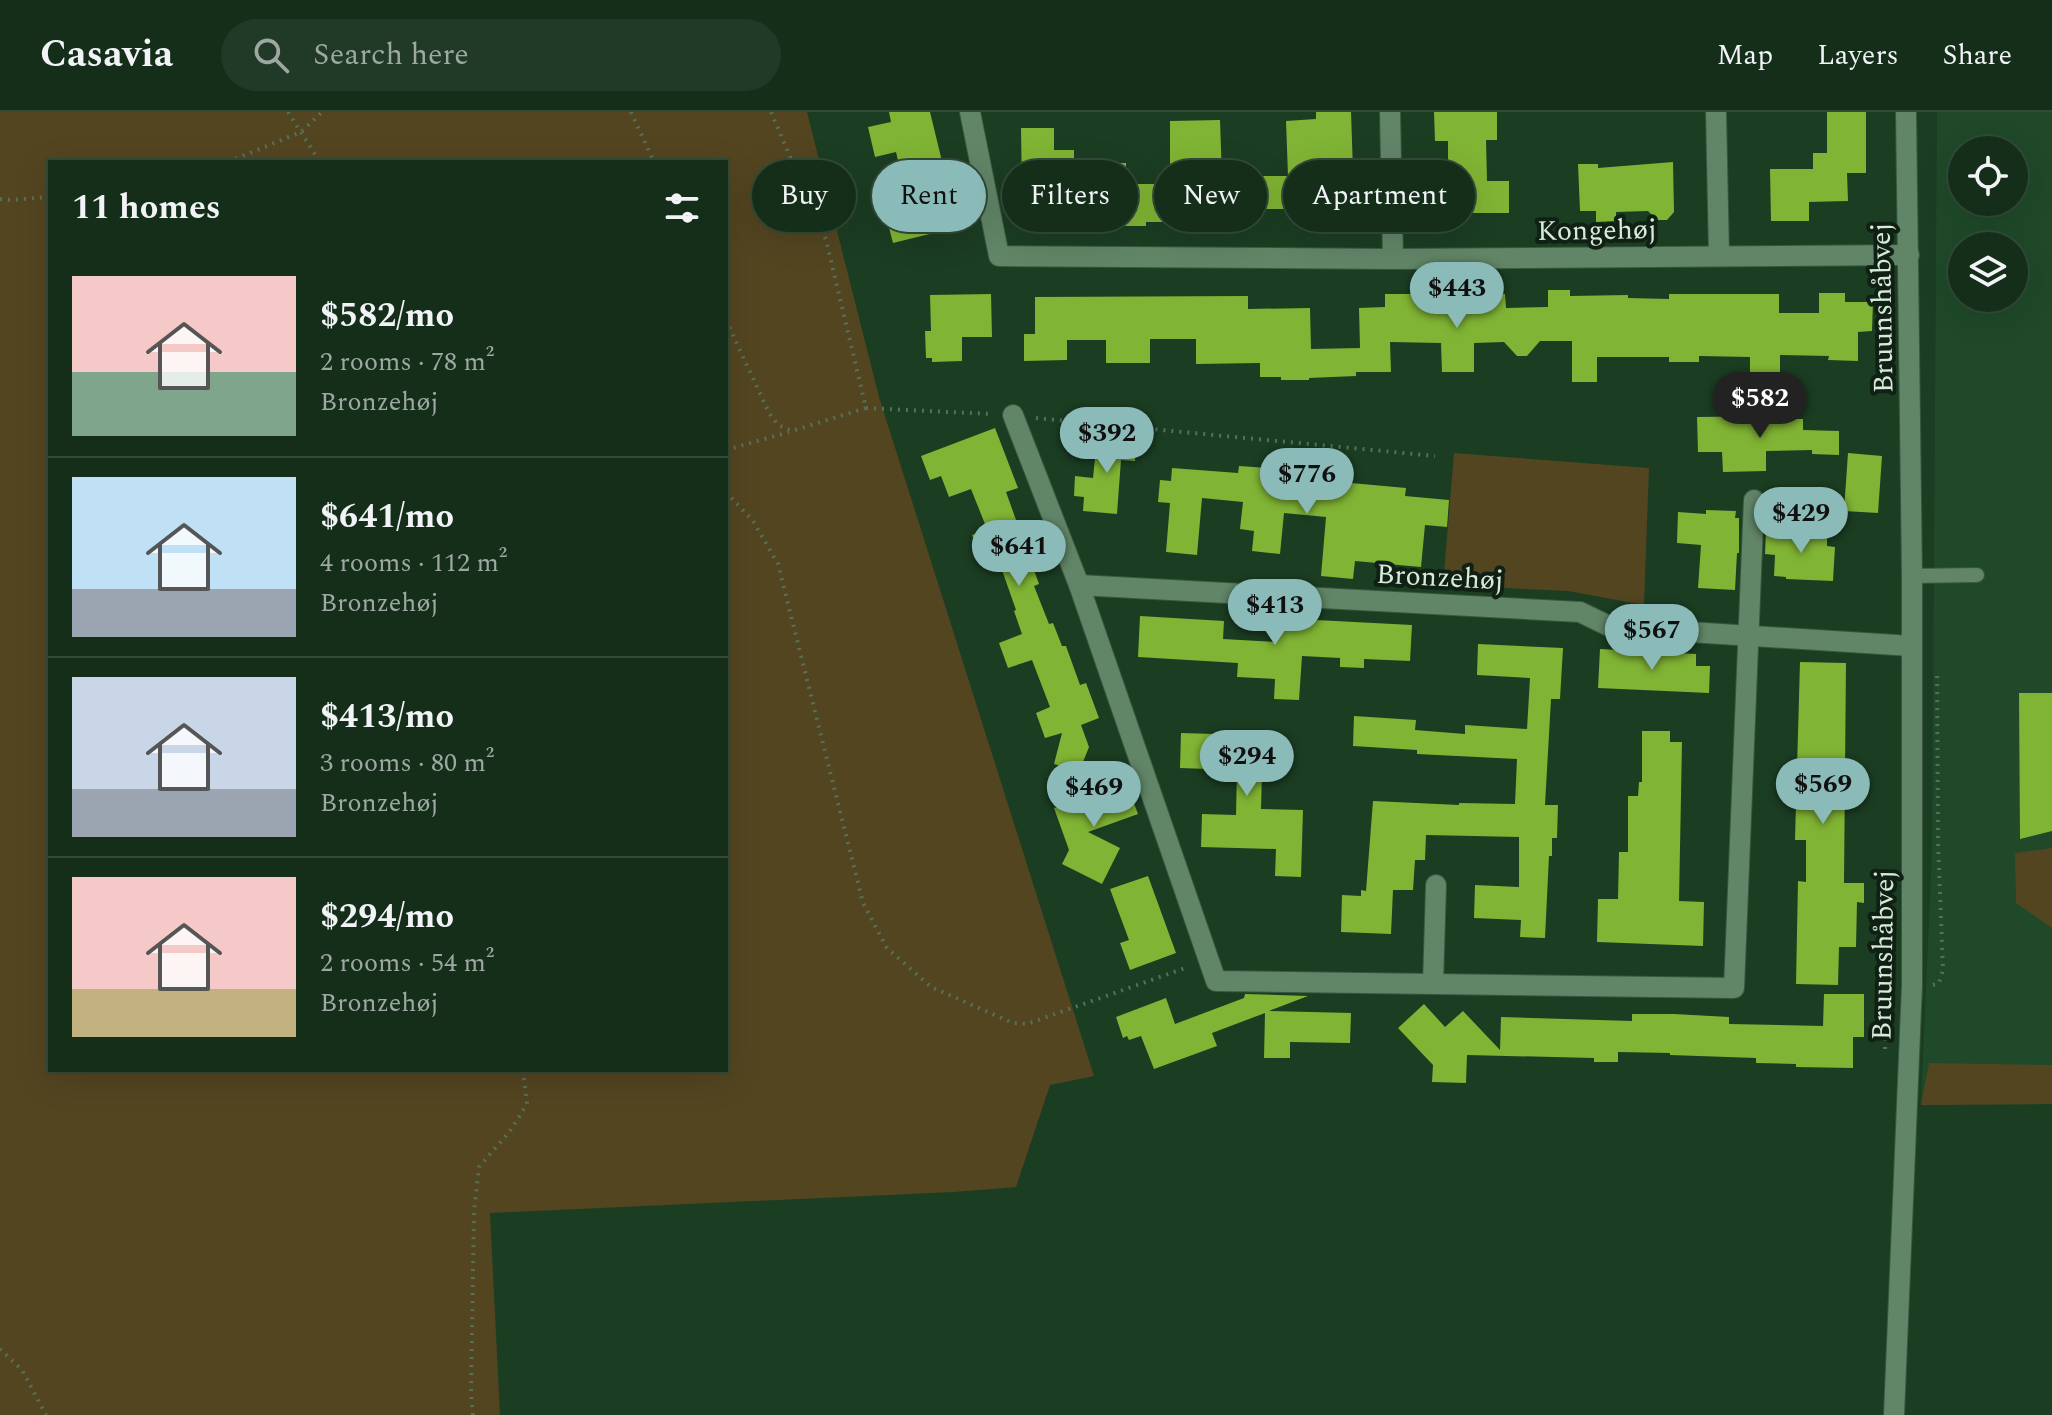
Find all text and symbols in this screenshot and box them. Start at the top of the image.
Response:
search box [221,19,781,91]
text: Casavia [40,26,173,84]
text: Search here [313,32,469,78]
icon: search [249,33,293,77]
text: Map [1717,34,1773,77]
text: Layers [1817,34,1899,77]
text: Share [1943,34,2012,77]
map controls [1948,136,2028,312]
button: locate [1948,136,2028,216]
chip: Buy [752,160,856,232]
chip: Rent [872,160,986,232]
chip: Filters [1002,160,1138,232]
chip: New [1154,160,1267,232]
chip: Apartment [1283,160,1475,232]
text: 11 homes [72,182,221,234]
icon: filters [660,186,704,230]
street label: Kongehøj [1537,208,1657,253]
street label: Bruunshåbvej [1860,222,1905,394]
button: layers [1948,232,2028,312]
pin: $443 [1410,262,1504,330]
text: $443 [1428,268,1486,308]
text: $582/mo [320,290,454,342]
icon: home [136,308,232,404]
text: 2 rooms · 78 m² [320,342,494,382]
pin: $582 [1713,372,1807,440]
text: $582 [1731,378,1789,418]
text: Bronzehøj [320,382,439,422]
pin: $392 [1060,407,1154,475]
text: $392 [1078,413,1136,453]
pin: $776 [1260,448,1354,516]
text: $776 [1278,454,1336,494]
pin: $429 [1754,487,1848,555]
text: $641/mo [320,491,454,543]
text: $429 [1772,493,1830,533]
icon: home [136,509,232,605]
pin: $641 [972,520,1066,588]
text: $641 [990,526,1048,566]
text: 4 rooms · 112 m² [320,543,507,583]
street label: Bronzehøj [1375,553,1505,602]
pin: $413 [1228,579,1322,647]
text: Bronzehøj [320,583,439,623]
text: $413 [1246,585,1304,625]
pin: $567 [1605,604,1699,672]
text: $567 [1623,610,1681,650]
text: $413/mo [320,691,454,743]
icon: home [136,709,232,805]
pin: $294 [1200,730,1294,798]
text: $294 [1218,736,1276,776]
text: 3 rooms · 80 m² [320,743,494,783]
pin: $569 [1776,758,1870,826]
pin: $469 [1047,761,1141,829]
text: $569 [1794,764,1852,804]
text: $469 [1065,767,1123,807]
text: Bronzehøj [320,783,439,823]
street label: Bruunshåbvej [1861,869,1906,1041]
text: $294/mo [320,891,454,943]
icon: home [136,909,232,1005]
text: 2 rooms · 54 m² [320,943,494,983]
text: Bronzehøj [320,983,439,1023]

